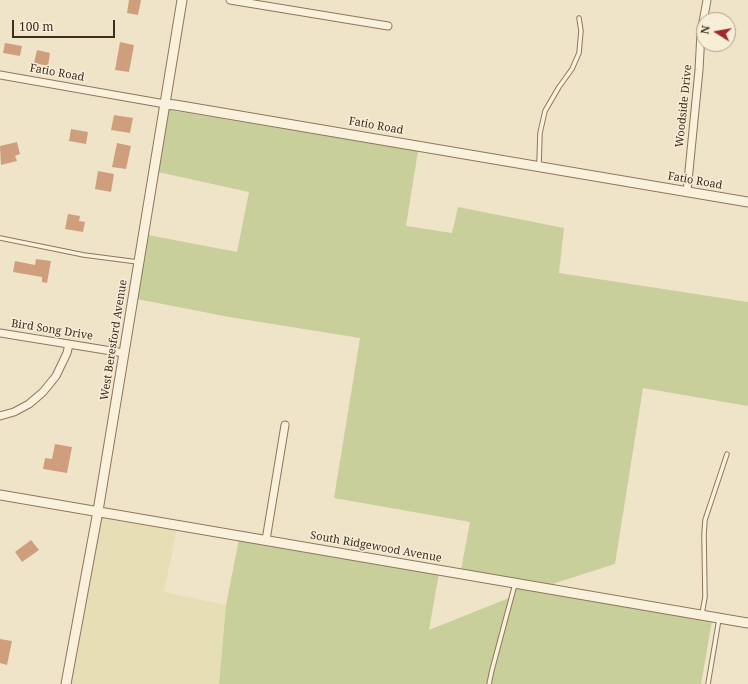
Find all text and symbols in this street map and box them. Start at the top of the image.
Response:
scale bar [14,12,117,38]
north arrow [696,12,736,52]
text: 100 m [19,18,54,35]
text: N [697,24,713,36]
street label: Fatio Road [29,62,85,84]
street label: Woodside Drive [673,64,695,148]
street label: Fatio Road [348,115,404,137]
street label: Fatio Road [667,170,723,192]
street label: West Beresford Avenue [98,279,130,401]
street label: Bird Song Drive [10,317,94,343]
street label: South Ridgewood Avenue [309,529,443,565]

